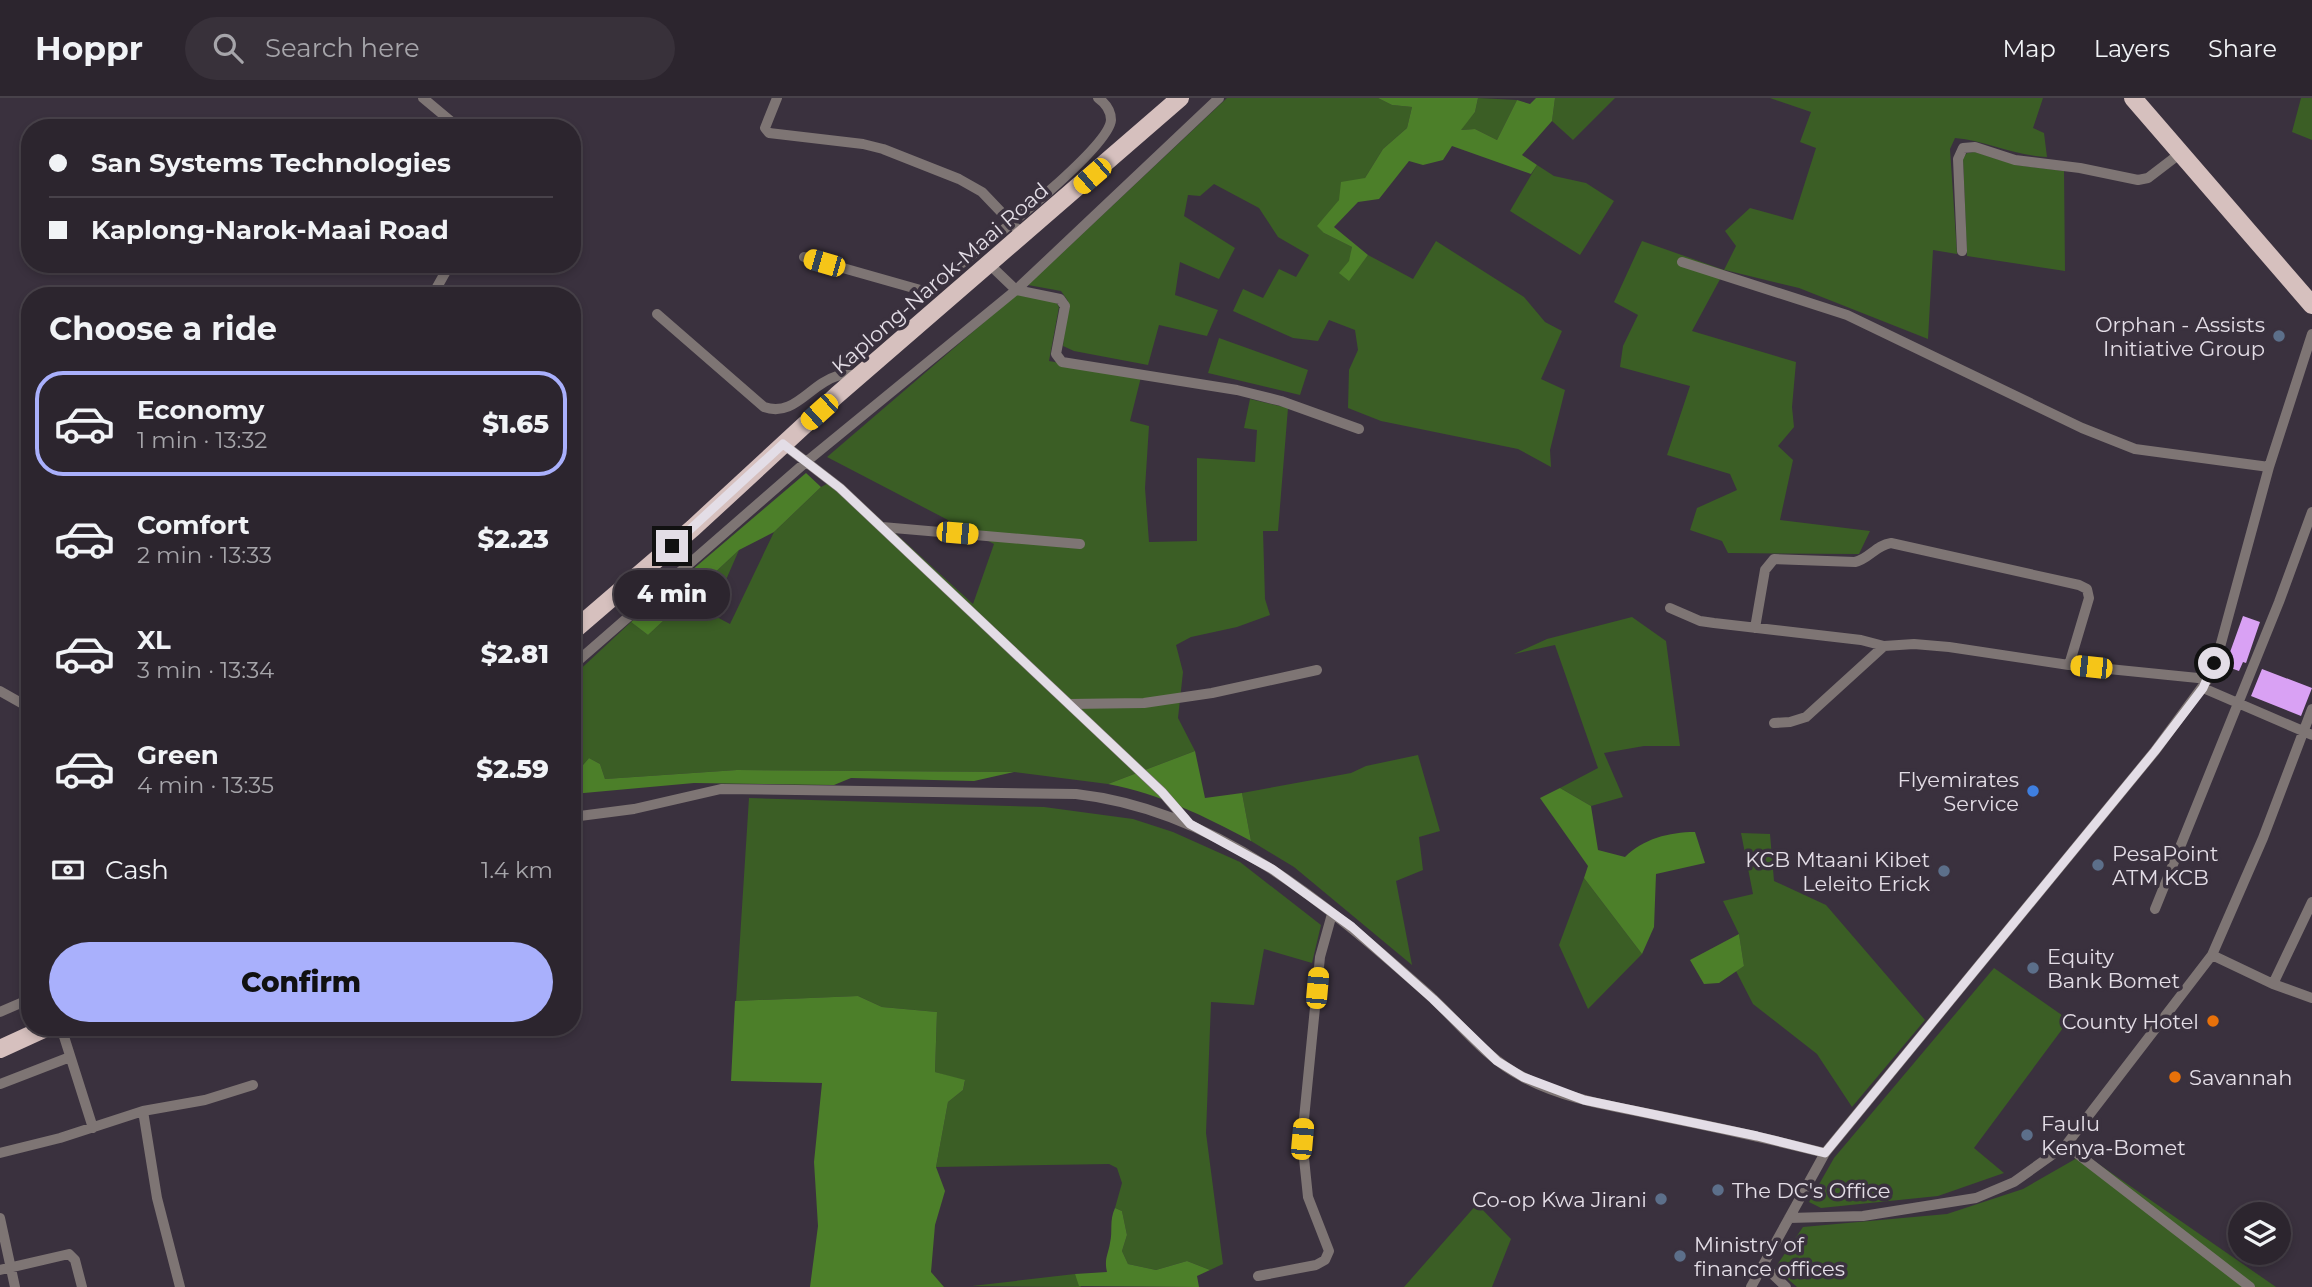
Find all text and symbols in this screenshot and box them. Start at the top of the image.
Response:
search box [185,17,675,80]
text: Hoppr [35,28,143,68]
icon: search [209,29,247,67]
text: Search here [265,32,420,64]
text: Map [2002,34,2056,63]
text: Layers [2094,34,2170,63]
text: Share [2208,34,2277,63]
text: San Systems Technologies [91,147,451,179]
car [1070,154,1115,198]
street label: Kaplong-Narok-Maai Road [827,177,1053,379]
text: Kaplong-Narok-Maai Road [91,214,449,246]
car [801,247,848,279]
text: Choose a ride [49,309,277,348]
place label: Orphan - Assists Initiative Group [2095,312,2265,361]
marker: Orphan - Assists Initiative Group [2271,328,2287,344]
car [797,390,842,434]
icon: car [53,392,116,455]
text: Economy [137,394,264,426]
text: $1.65 [482,408,549,440]
text: 1 min · 13:32 [137,426,267,454]
icon: car [53,507,116,570]
text: Comfort [137,509,249,541]
car [936,521,979,545]
text: $2.23 [477,523,549,555]
route end [656,530,688,562]
text: 2 min · 13:33 [137,541,272,569]
callout: 4 min [614,570,730,620]
text: 4 min [637,580,707,608]
icon: car [53,622,116,685]
text: XL [137,624,171,656]
text: $2.81 [481,638,549,670]
route start [2198,647,2230,679]
car [2070,654,2113,680]
text: 3 min · 13:34 [137,656,274,684]
icon: car [53,737,116,800]
text: Green [137,739,219,771]
text: $2.59 [476,753,549,785]
place label: Flyemirates Service [1897,767,2019,816]
text: 4 min · 13:35 [137,771,274,799]
marker: Flyemirates Service [2025,783,2041,799]
place label: PesaPoint ATM KCB [2112,841,2218,890]
place label: KCB Mtaani Kibet Leleito Erick [1745,847,1930,896]
icon: cash [49,851,87,889]
text: Cash [105,854,169,886]
text: 1.4 km [481,856,553,884]
marker: PesaPoint ATM KCB [2090,857,2106,873]
marker: KCB Mtaani Kibet Leleito Erick [1936,863,1952,879]
button: Confirm [49,942,553,1022]
place label: Equity Bank Bomet [2047,944,2180,993]
marker: Equity Bank Bomet [2025,960,2041,976]
car [1305,966,1330,1010]
place label: County Hotel [2062,1009,2199,1034]
marker: County Hotel [2205,1013,2221,1029]
place label: Savannah [2189,1065,2292,1090]
marker: Savannah [2167,1069,2183,1085]
place label: Faulu Kenya-Bomet [2041,1111,2186,1160]
car [1290,1117,1315,1161]
marker: Faulu Kenya-Bomet [2019,1127,2035,1143]
place label: The DC's Office [1732,1178,1891,1203]
marker: The DC's Office [1710,1182,1726,1198]
place label: Co-op Kwa Jirani [1472,1187,1647,1212]
marker: Co-op Kwa Jirani [1653,1191,1669,1207]
map controls [2228,1202,2291,1265]
button: layers [2228,1202,2291,1265]
place label: Ministry of finance offices [1694,1232,1845,1281]
marker: Ministry of finance offices [1672,1248,1688,1264]

